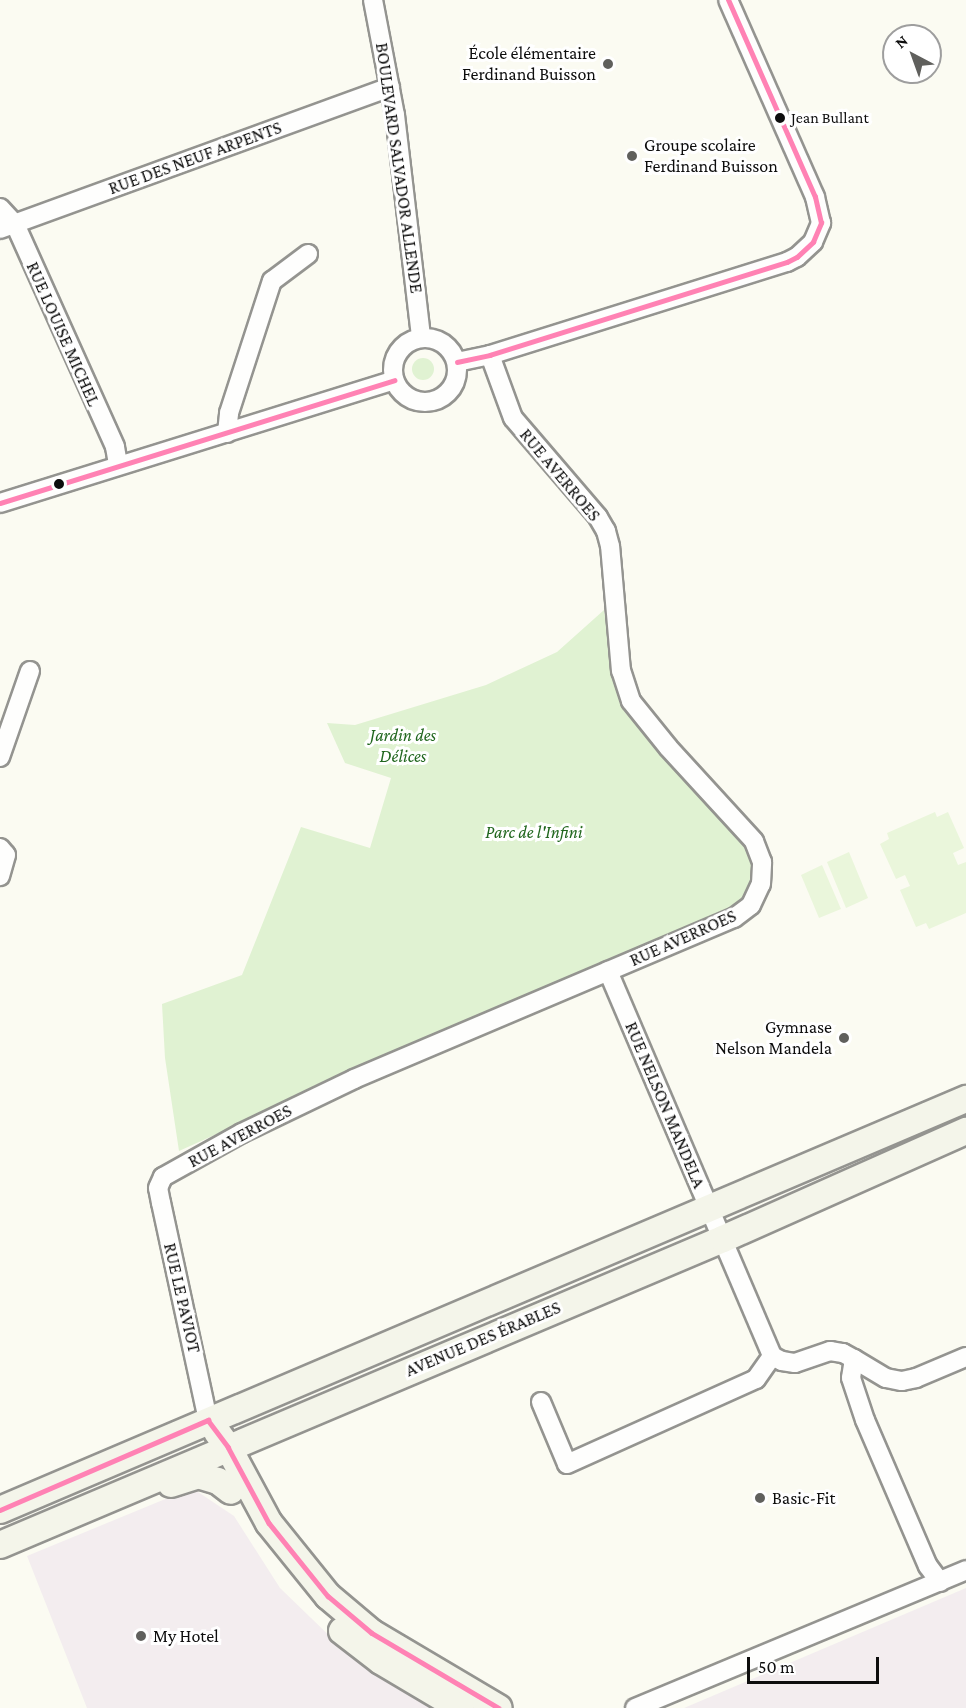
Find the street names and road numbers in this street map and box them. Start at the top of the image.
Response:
street label: BOULEVARD SALVADOR ALLENDE [371,41,427,295]
street label: RUE DES NEUF ARPENTS [106,117,284,199]
street label: RUE LOUISE MICHEL [21,258,105,410]
street label: RUE AVERROES [515,424,605,526]
street label: RUE AVERROES [626,905,740,971]
street label: RUE NELSON MANDELA [620,1019,710,1191]
street label: RUE AVERROES [184,1100,296,1172]
street label: RUE LE PAVIOT [159,1241,205,1355]
street label: AVENUE DES ÉRABLES [402,1296,564,1382]

